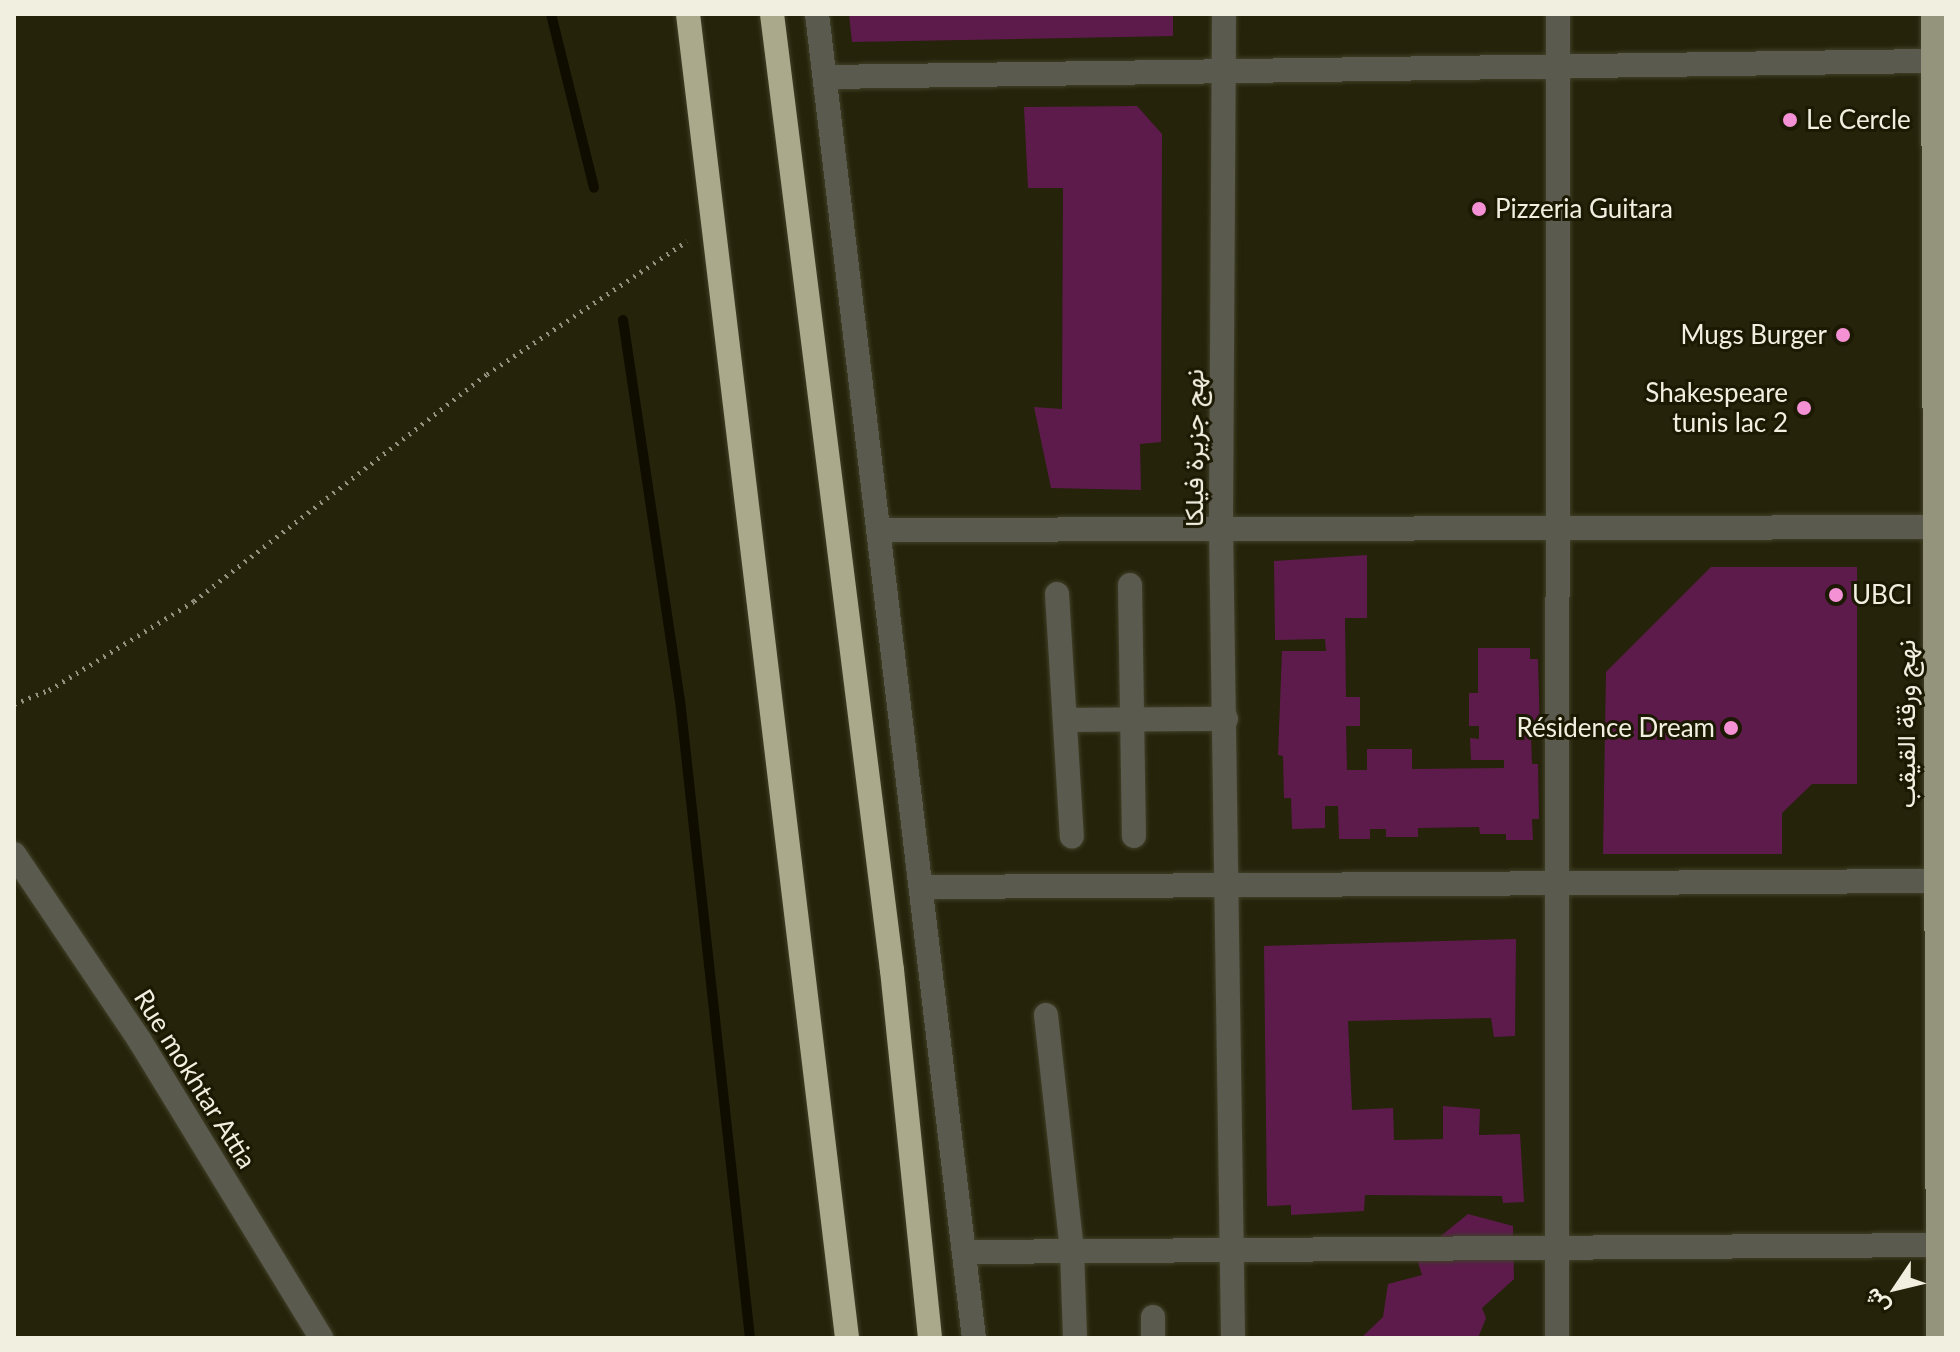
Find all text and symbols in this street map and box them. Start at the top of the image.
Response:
place label: Le Cercle [1806,104,1911,136]
marker: Le Cercle [1781,111,1799,129]
place label: Pizzeria Guitara [1495,193,1673,225]
marker: Pizzeria Guitara [1470,200,1488,218]
place label: Mugs Burger [1680,319,1827,351]
marker: Mugs Burger [1834,326,1852,344]
street label: نهج جزيرة فيلكا [1178,369,1210,527]
place label: Shakespeare tunis lac 2 [1645,377,1788,438]
marker: Shakespeare tunis lac 2 [1795,399,1813,417]
place label: UBCI [1852,579,1913,611]
marker: UBCI [1827,586,1845,604]
street label: نهج ورقة القيقب [1890,640,1922,808]
place label: Résidence Dream [1517,712,1715,744]
marker: Résidence Dream [1722,719,1740,737]
street label: Rue mokhtar Attia [127,983,263,1175]
north arrow [1856,1248,1936,1328]
text: ش [1857,1283,1895,1321]

